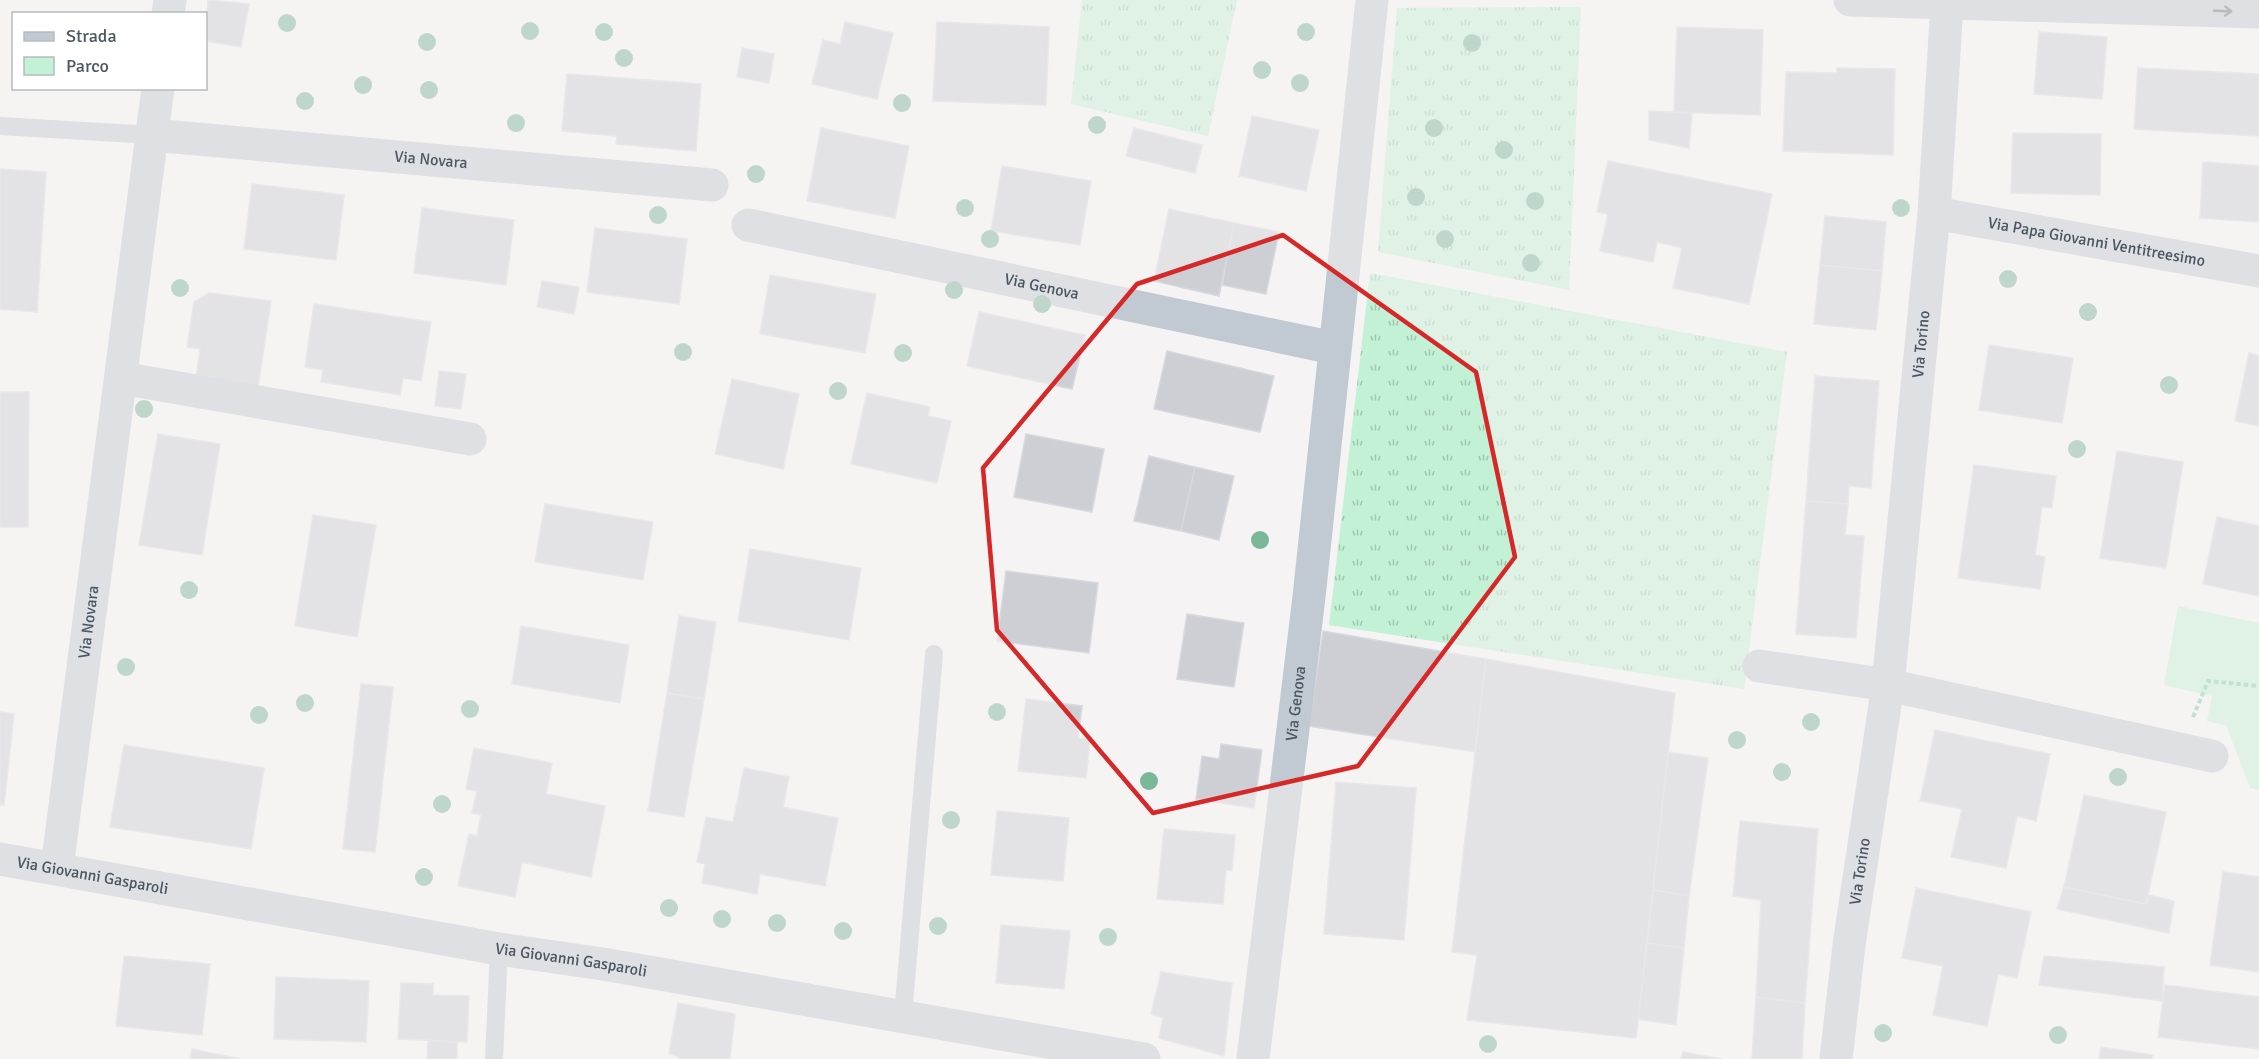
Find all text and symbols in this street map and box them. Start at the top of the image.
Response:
one-way arrow [2212,5,2232,17]
legend [12,12,207,90]
text: Strada [66,25,117,47]
text: Parco [66,55,109,77]
street label: Via Novara [393,147,468,173]
street label: Via Papa Giovanni Ventitreesimo [1986,213,2207,271]
street label: Via Genova [1002,269,1081,304]
street label: Via Torino [1908,310,1934,379]
street label: Via Novara [74,584,103,660]
street label: Via Genova [1282,665,1311,742]
street label: Via Torino [1845,837,1875,906]
street label: Via Giovanni Gasparoli [15,852,170,899]
street label: Via Giovanni Gasparoli [494,939,649,982]

